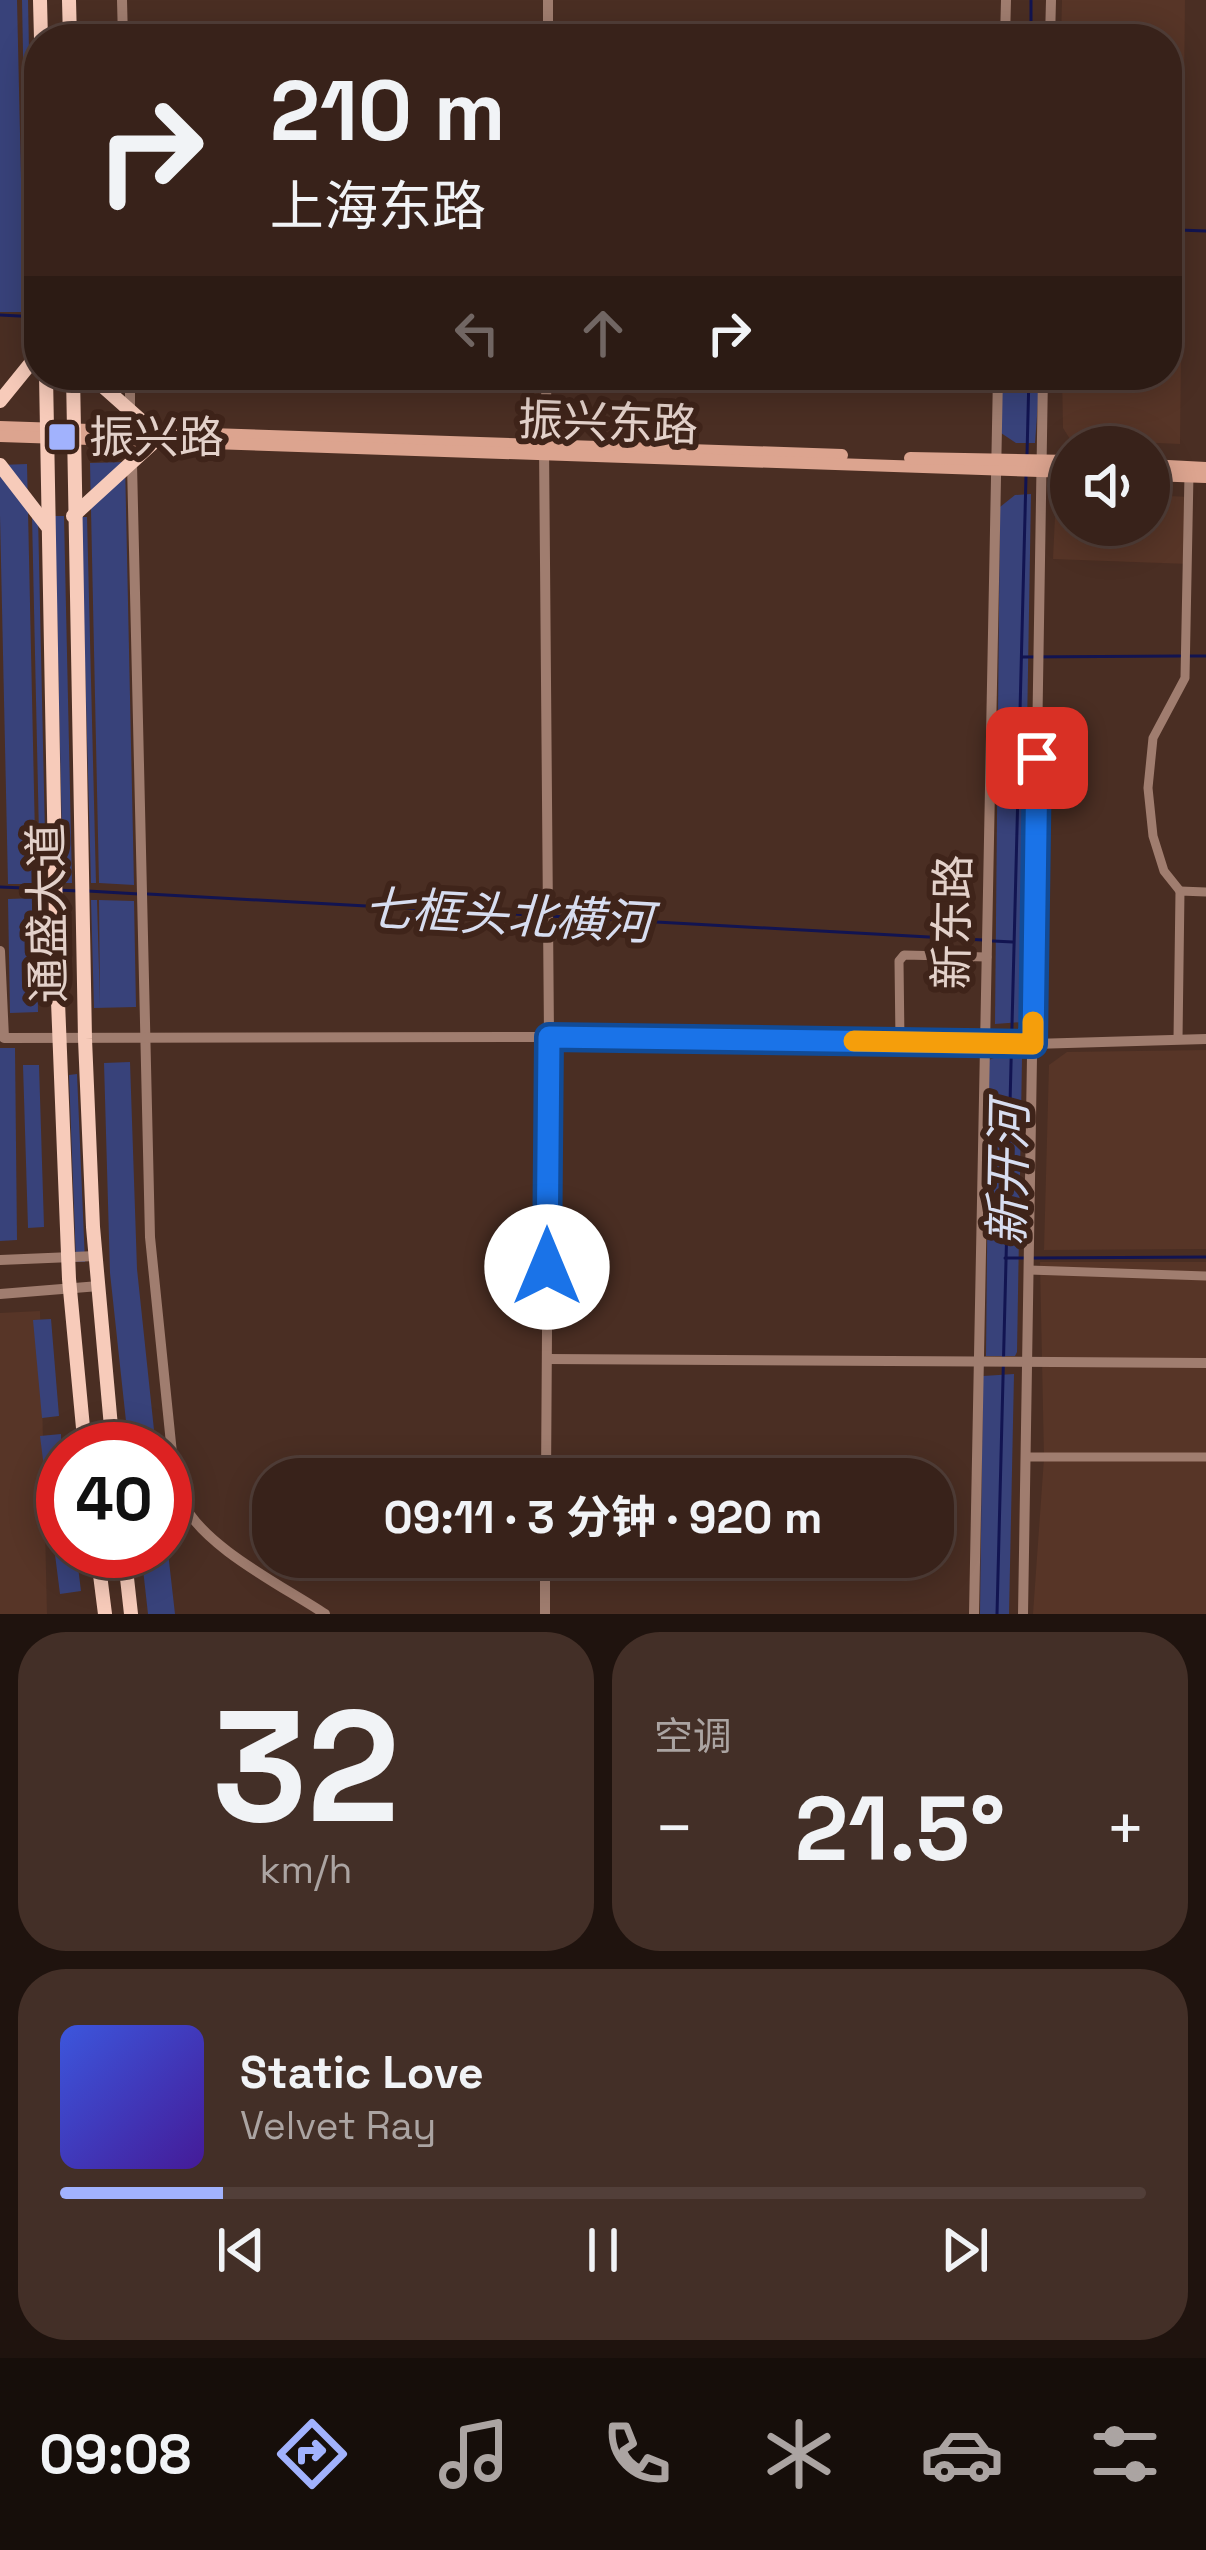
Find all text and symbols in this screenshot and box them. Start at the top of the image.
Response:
text: 210 m [270,57,505,165]
icon: right [72,72,228,228]
text: 上海东路 [270,172,486,241]
icon: left [444,300,510,366]
icon: ahead [570,300,636,366]
icon: right [696,300,762,366]
street label: 振兴东路 [517,391,699,454]
place label: 振兴路 [89,409,224,466]
marker: 振兴路 [46,421,78,453]
map controls [1050,426,1170,546]
button: sound [1050,426,1170,546]
pin [986,707,1088,809]
icon: arrive [1004,725,1070,791]
street label: 通盛大道 [17,822,78,1003]
street label: 新东路 [923,854,982,990]
water label: 七框头北横河 [363,878,661,954]
water label: 新开河 [977,1093,1040,1247]
position arrow [484,1204,610,1330]
speed limit sign: 40 [36,1422,192,1578]
text: 09:11 · 3 分钟 · 920 m [384,1489,822,1546]
text: 32 [212,1667,400,1867]
text: 空调 [654,1712,732,1761]
text: 21.5° [795,1771,1005,1886]
text: − [654,1786,695,1870]
text: + [1105,1786,1146,1870]
text: km/h [260,1845,352,1894]
text: Static Love [240,2044,484,2101]
text: Velvet Ray [240,2101,436,2150]
icon: previous [208,2217,274,2283]
icon: pause [570,2217,636,2283]
icon: next [932,2217,998,2283]
icon: directions [270,2412,354,2496]
icon: music [432,2412,516,2496]
icon: phone [595,2412,679,2496]
icon: climate [757,2412,841,2496]
icon: car [920,2412,1004,2496]
icon: filters [1083,2412,1167,2496]
text: 09:08 [39,2420,191,2489]

